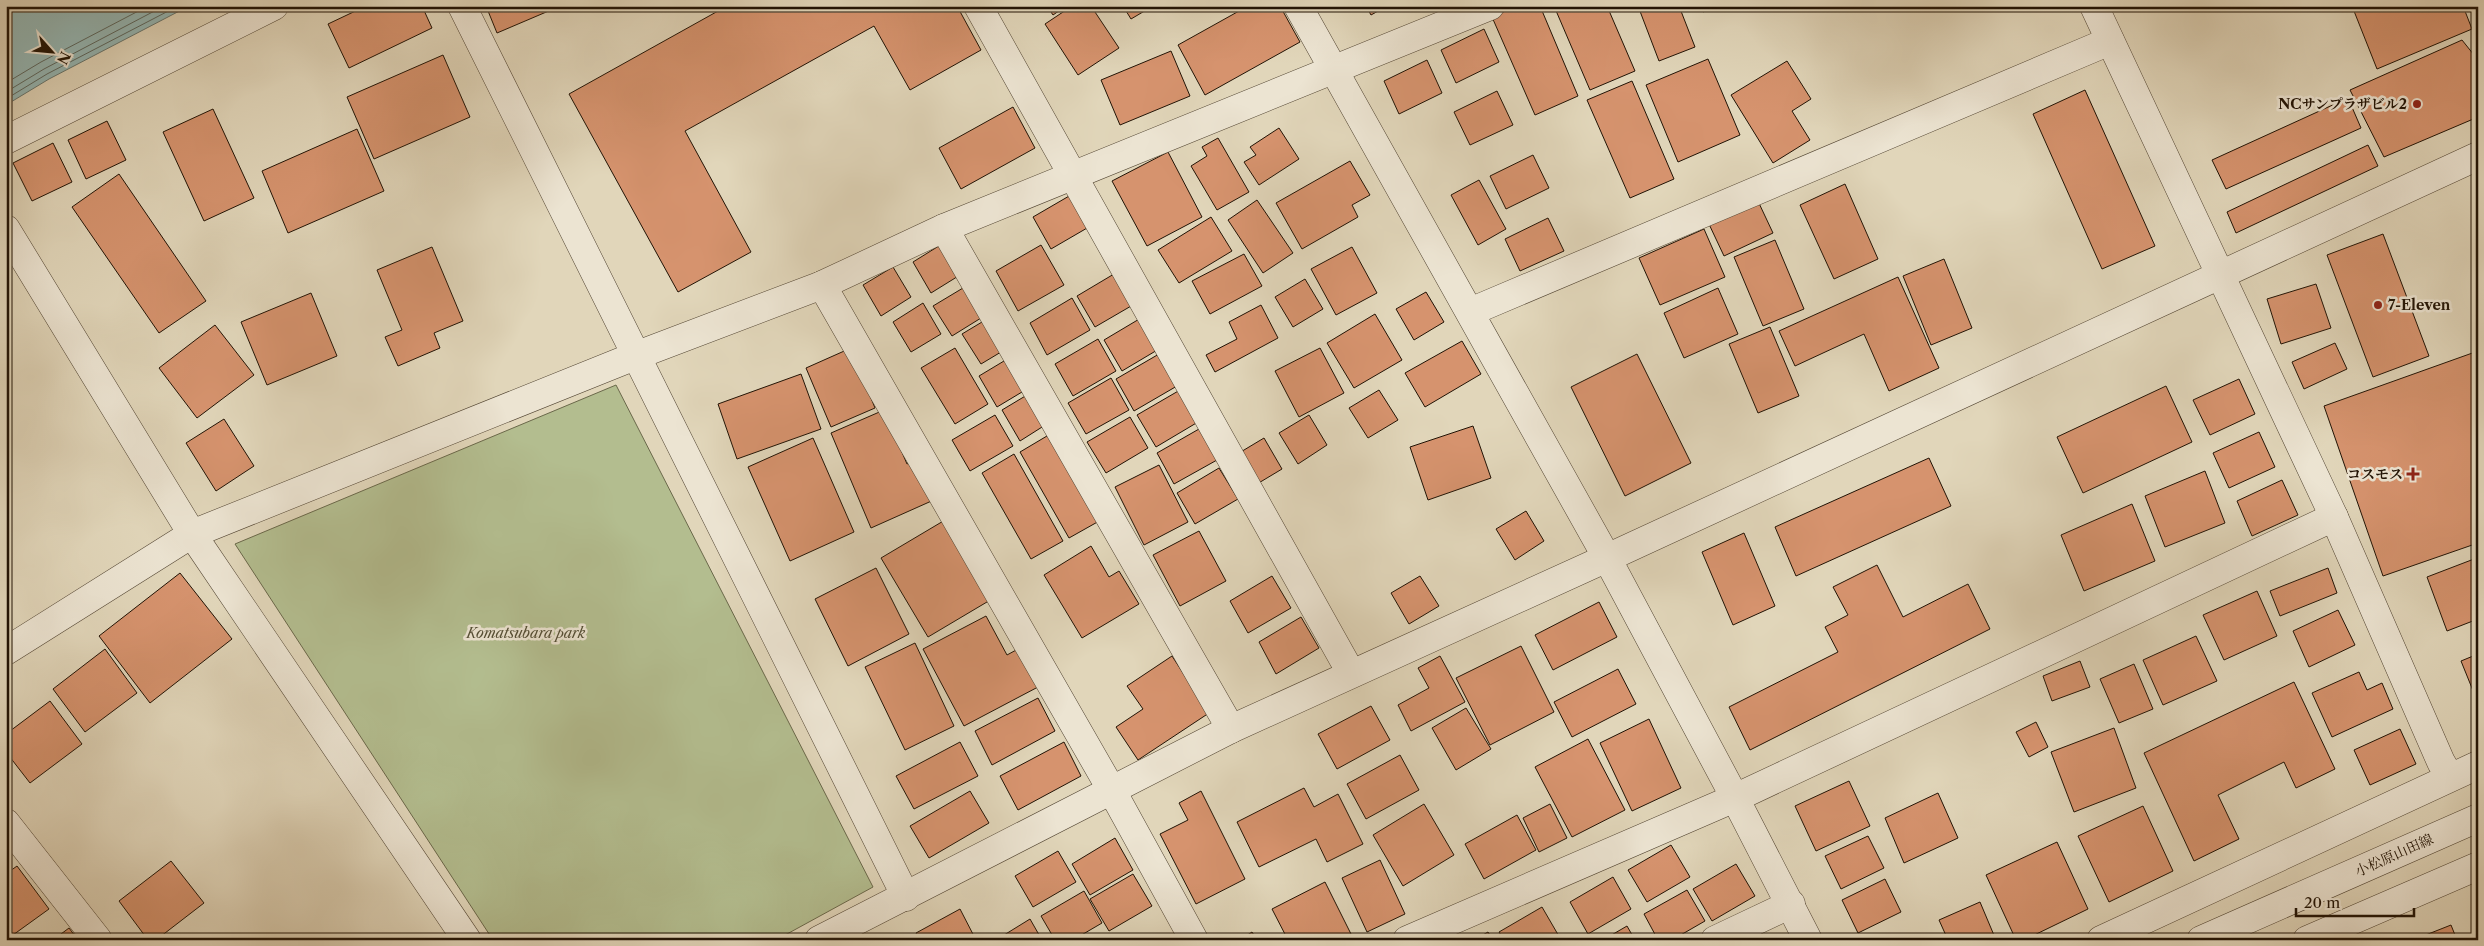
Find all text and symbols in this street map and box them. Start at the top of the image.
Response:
north arrow [28,28,78,78]
text: N [53,48,74,67]
place label: NCサンプラザビル2 [2278,95,2407,113]
marker: NCサンプラザビル2 [2411,98,2423,110]
place label: 7-Eleven [2388,296,2451,314]
marker: 7-Eleven [2372,299,2384,311]
place label: コスモス [2347,465,2403,483]
marker: コスモス [2407,468,2419,480]
park label: Komatsubara park [466,624,586,642]
street label: 小松原山田線 [2352,830,2436,880]
scale bar [2296,886,2414,918]
text: 20 m [2304,893,2340,912]

